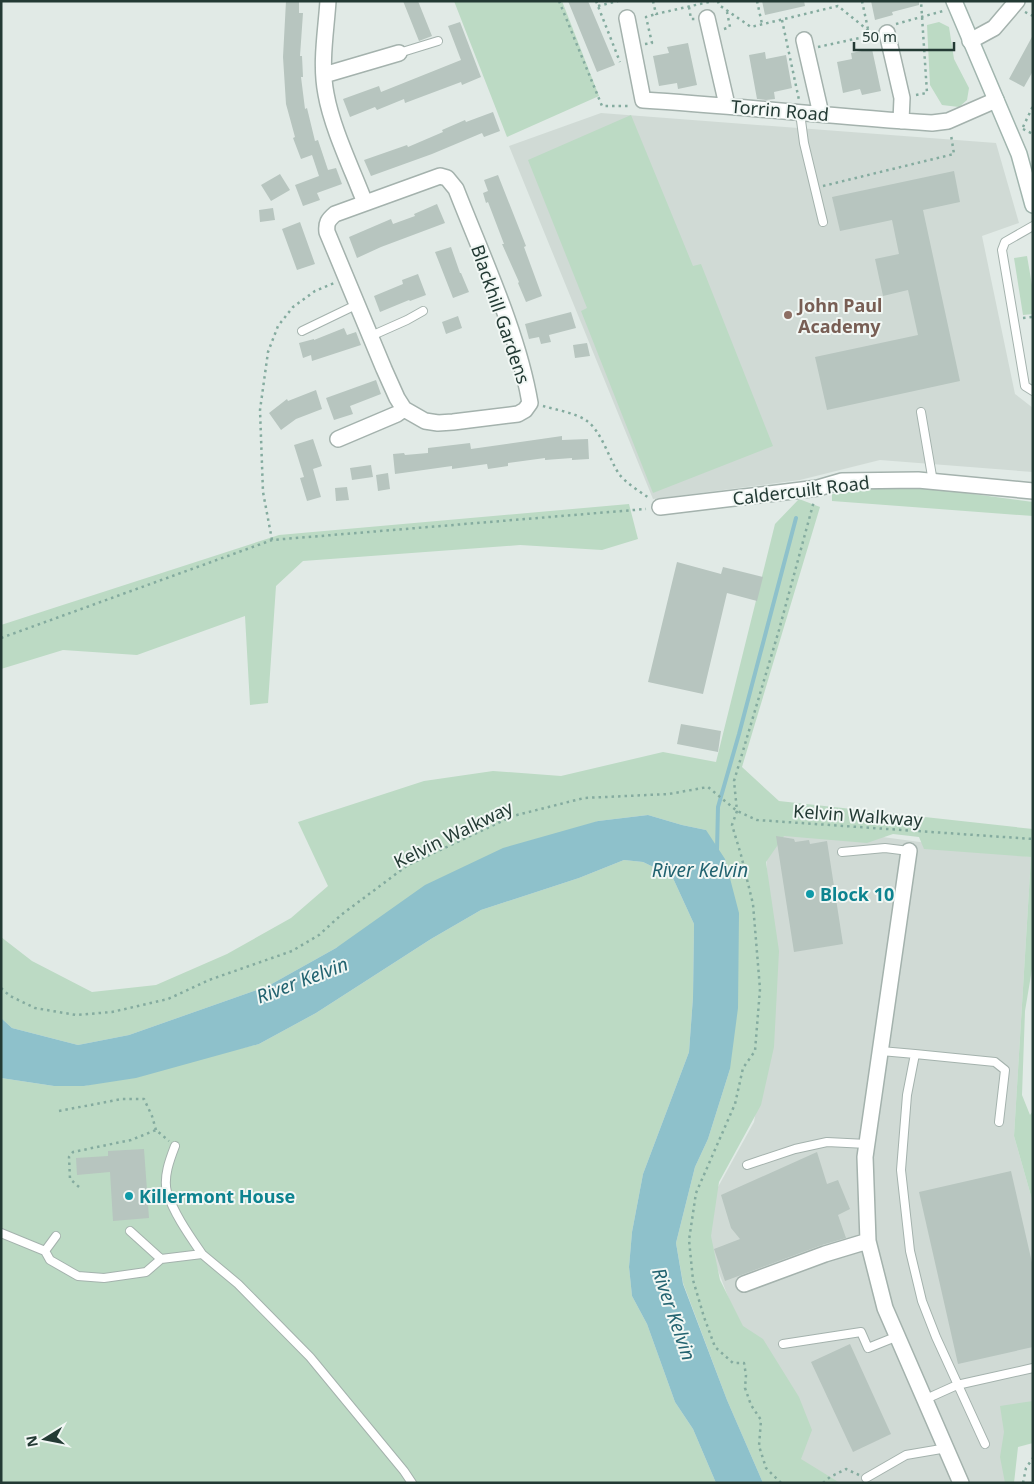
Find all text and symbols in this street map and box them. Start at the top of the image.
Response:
scale bar [854,20,954,52]
text: 50 m [862,26,897,46]
street label: Torrin Road [730,94,830,126]
street label: Blackhill Gardens [466,241,536,387]
place label: John Paul Academy [796,293,882,338]
marker: John Paul Academy [782,309,794,321]
street label: Caldercuilt Road [731,470,871,510]
street label: Kelvin Walkway [389,794,517,873]
street label: Kelvin Walkway [792,799,924,832]
water label: River Kelvin [652,857,748,883]
place label: Block 10 [820,882,894,906]
marker: Block 10 [804,888,816,900]
water label: River Kelvin [252,951,352,1009]
place label: Killermont House [139,1184,295,1208]
marker: Killermont House [123,1190,135,1202]
water label: River Kelvin [646,1264,702,1364]
north arrow [20,1414,70,1464]
text: N [21,1434,42,1449]

